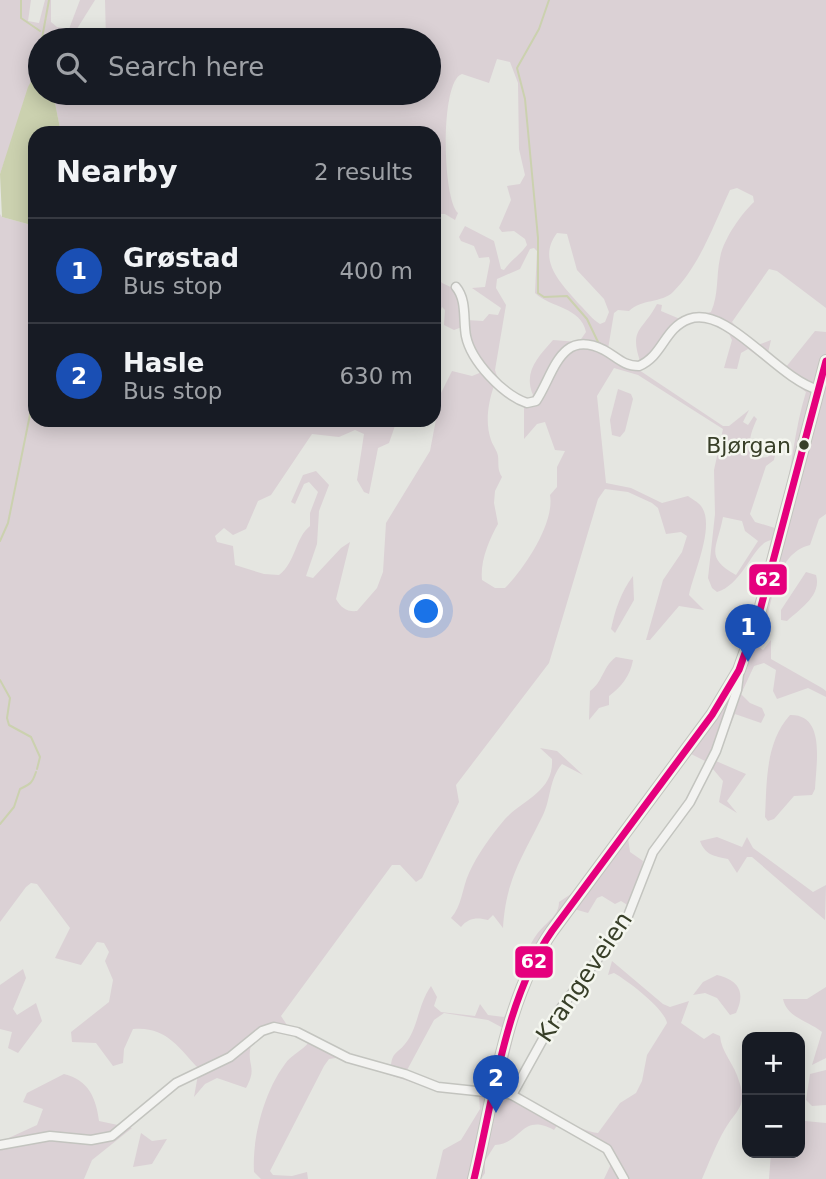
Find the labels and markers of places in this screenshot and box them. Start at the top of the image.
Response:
place label: Bjørgan [706,433,791,458]
marker: Bjørgan [797,438,811,452]
pin: 1 [725,604,771,662]
pin: 2 [473,1055,519,1113]

